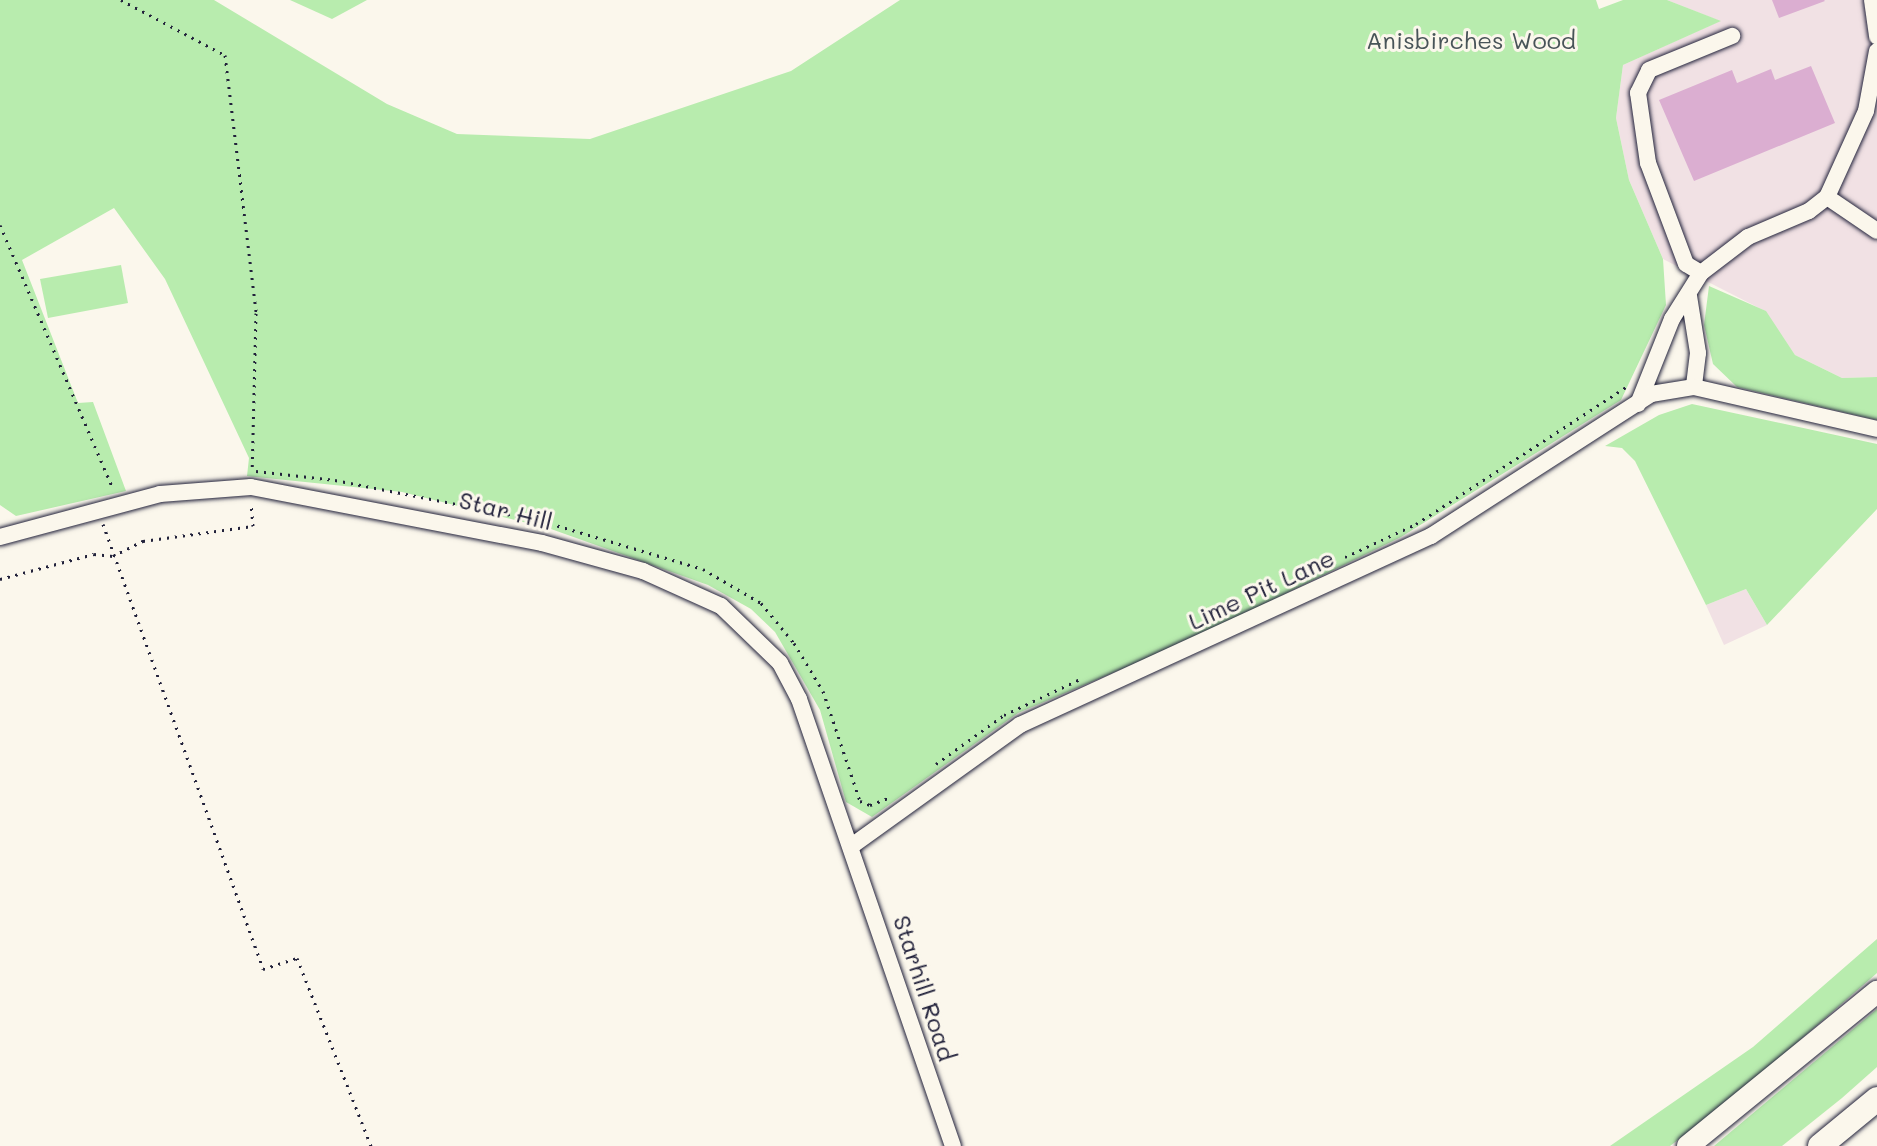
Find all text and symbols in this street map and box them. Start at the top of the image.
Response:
park label: Anisbirches Wood [1366,26,1576,54]
street label: Star Hill [456,485,556,535]
street label: Lime Pit Lane [1183,543,1339,635]
street label: Starhill Road [888,912,962,1064]

